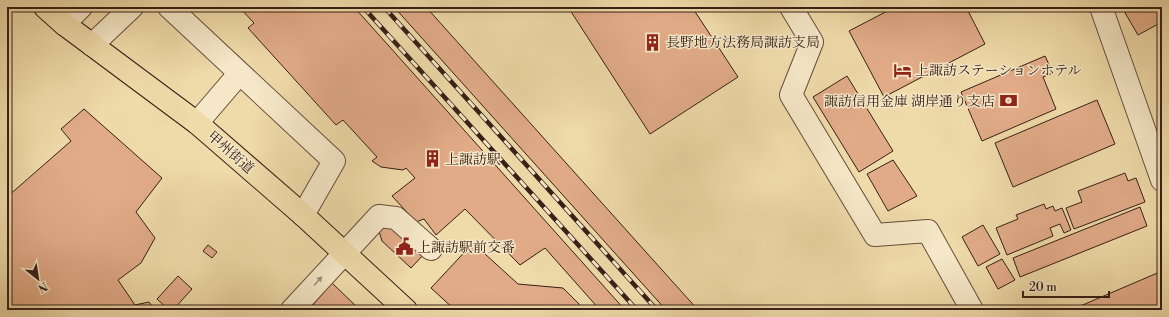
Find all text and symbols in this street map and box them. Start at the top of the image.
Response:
building icon: 長野地方法務局諏訪支局 [643,32,663,52]
place label: 長野地方法務局諏訪支局 [666,34,820,52]
hotel icon: 上諏訪ステーションホテル [892,60,912,80]
place label: 上諏訪ステーションホテル [915,62,1081,80]
bank icon: 諏訪信用金庫 湖岸通り支店 [998,91,1018,111]
place label: 諏訪信用金庫 湖岸通り支店 [824,93,995,111]
street label: 甲州街道 [203,128,257,178]
building icon: 上諏訪駅 [422,149,442,169]
place label: 上諏訪駅 [445,151,501,169]
public building icon: 上諏訪駅前交番 [394,237,414,257]
place label: 上諏訪駅前交番 [417,239,515,257]
north arrow [18,259,58,299]
scale bar [1023,273,1109,299]
one-way arrow [313,276,323,286]
text: N [35,279,50,295]
text: 20 m [1029,280,1057,295]

